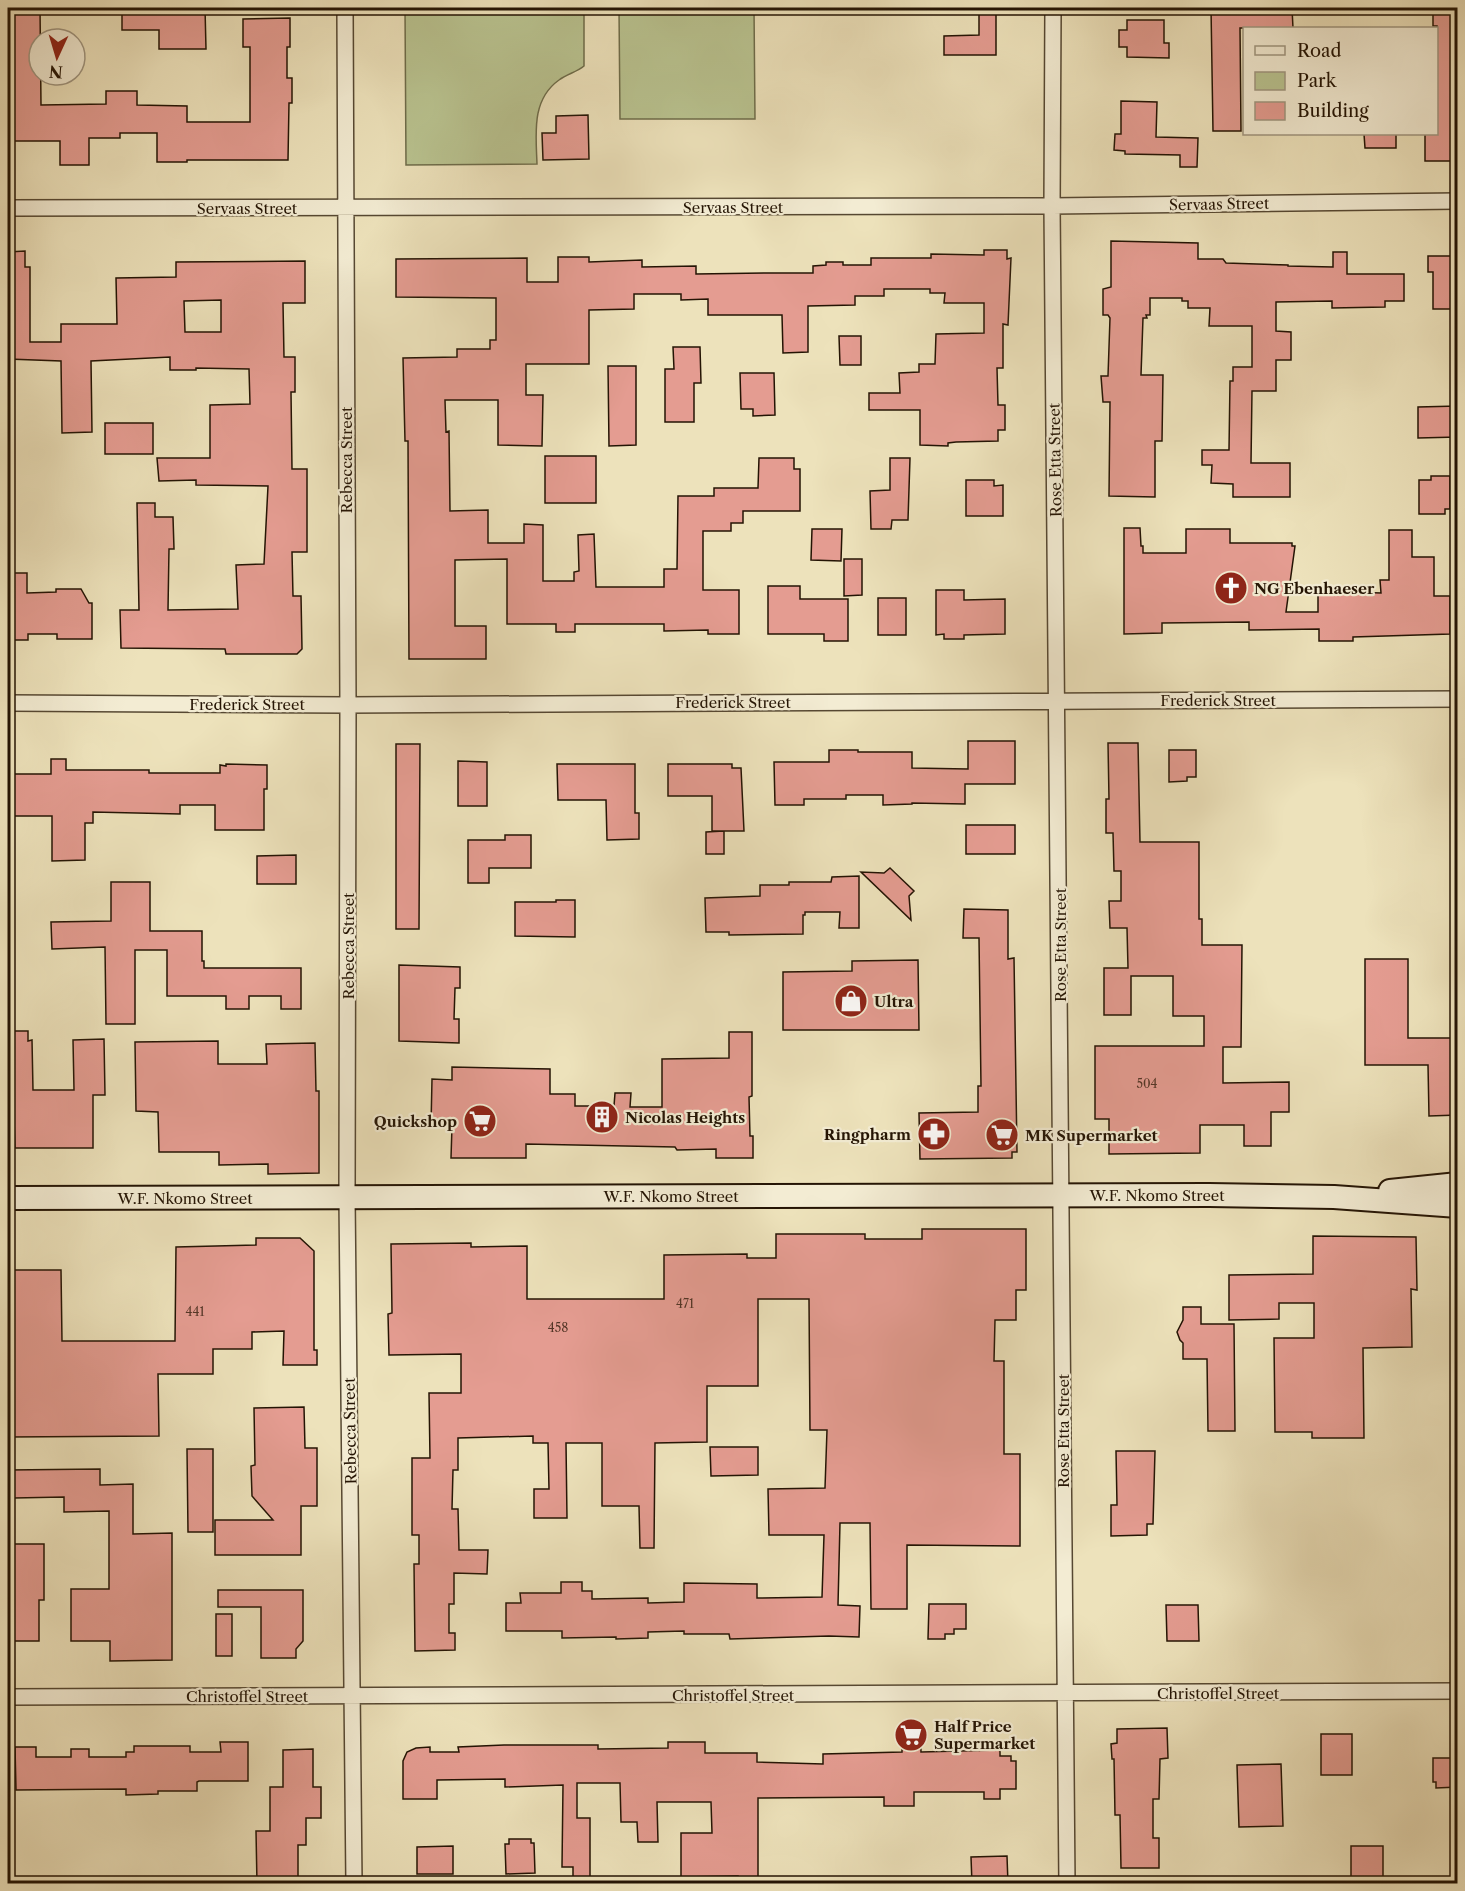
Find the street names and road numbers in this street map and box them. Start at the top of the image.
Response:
street label: Servaas Street [1169,194,1270,214]
street label: Servaas Street [683,198,784,217]
street label: Servaas Street [197,199,298,218]
street label: Rose Etta Street [1044,402,1065,517]
street label: Rebecca Street [337,406,356,513]
street label: Frederick Street [1160,691,1276,710]
street label: Frederick Street [675,693,791,712]
street label: Frederick Street [189,695,305,714]
street label: Rose Etta Street [1051,887,1070,1002]
street label: Rebecca Street [339,892,358,999]
street label: W.F. Nkomo Street [1088,1186,1225,1205]
street label: W.F. Nkomo Street [602,1187,739,1206]
street label: W.F. Nkomo Street [116,1189,253,1208]
street label: Rose Etta Street [1054,1373,1073,1488]
street label: Rebecca Street [340,1377,360,1485]
street label: Christoffel Street [1157,1684,1280,1703]
street label: Christoffel Street [672,1686,795,1705]
street label: Christoffel Street [186,1687,309,1706]

